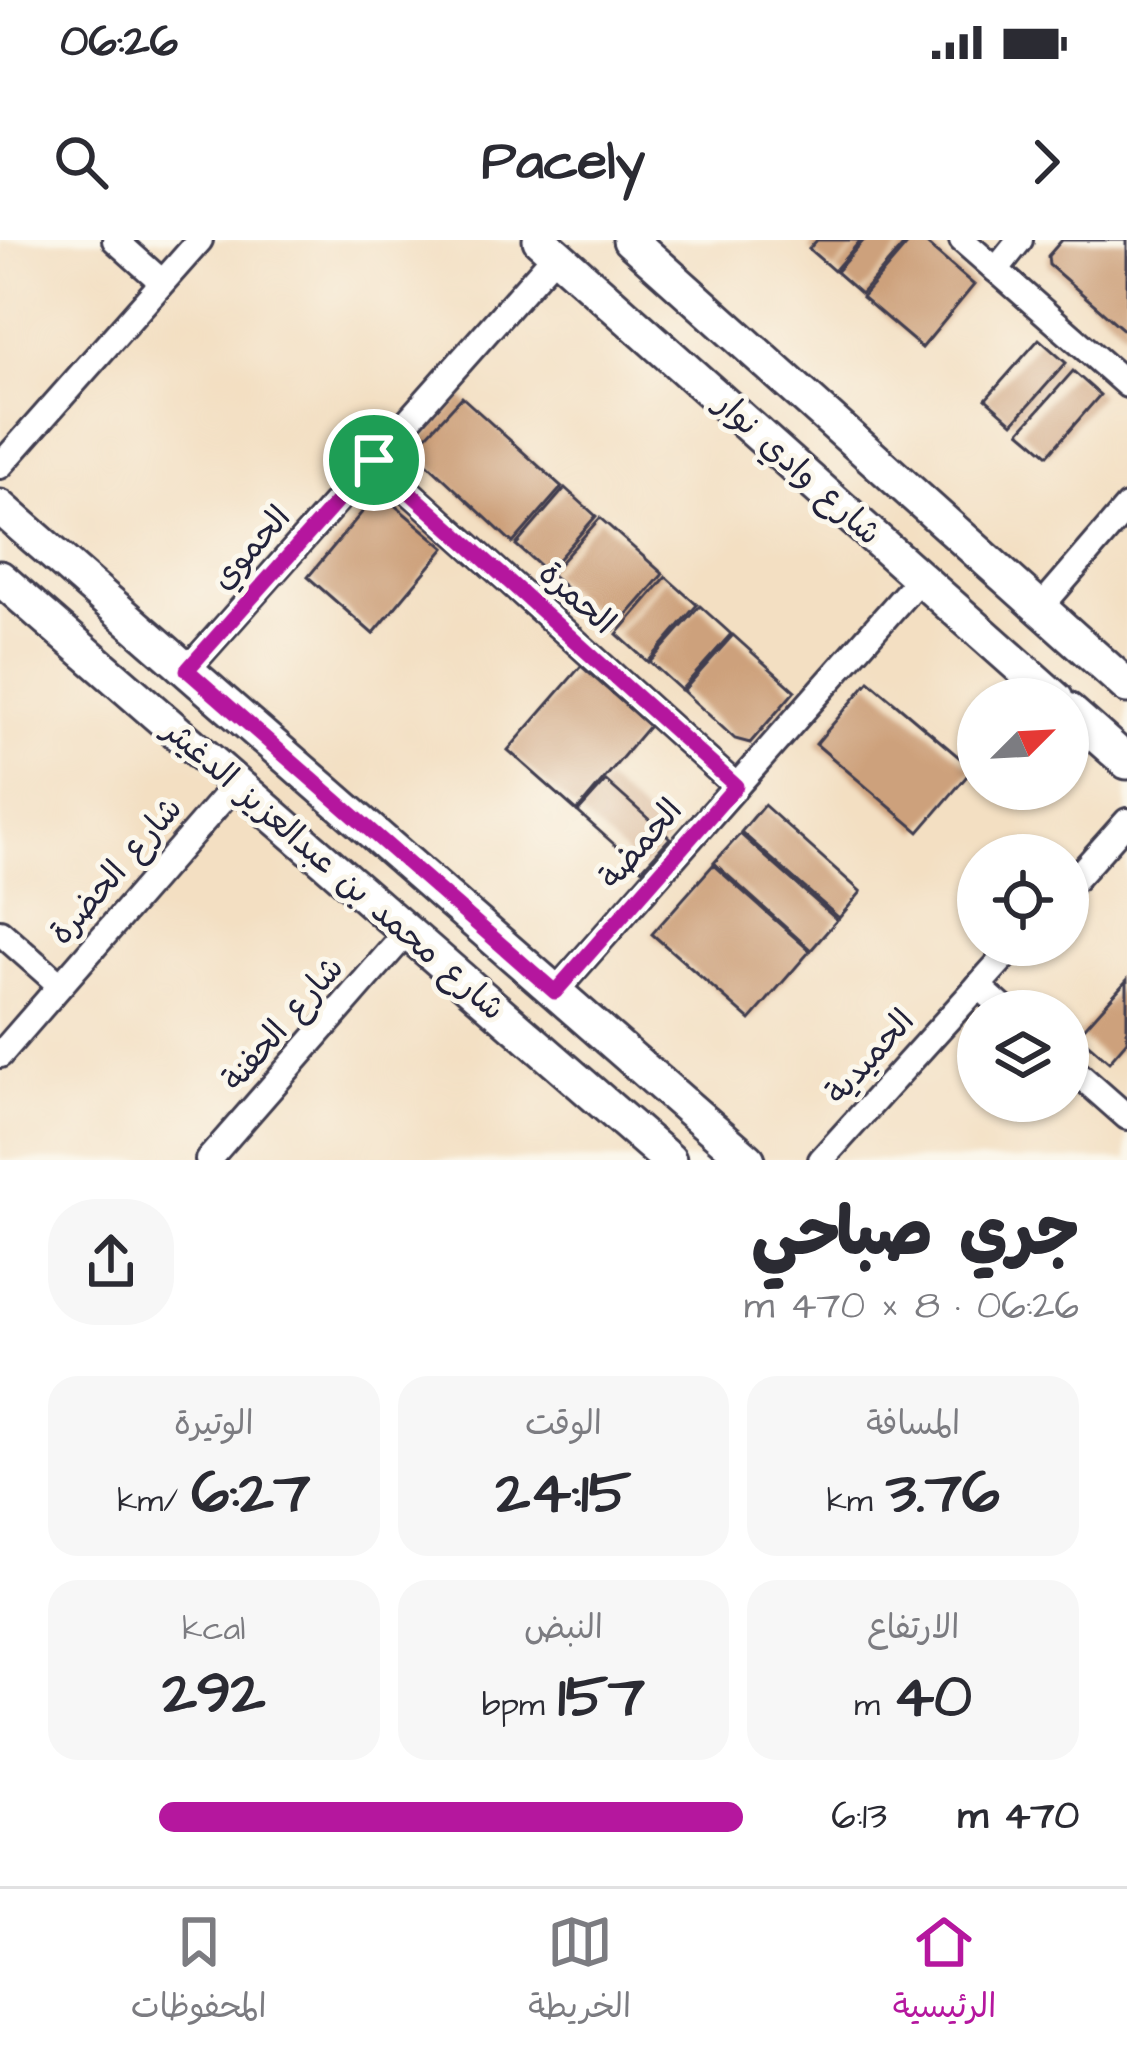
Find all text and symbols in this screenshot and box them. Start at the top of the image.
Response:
text: 06:26 [60,11,178,73]
text: Pacely [482,125,645,200]
icon: search [48,129,114,195]
icon: forward [1013,129,1079,195]
street label: شارع وادي نوار [703,380,891,556]
pin [323,409,425,511]
icon: arrive [341,427,407,493]
street label: الحموي [201,496,301,600]
street label: الحمرة [528,551,626,645]
north arrow [957,678,1089,810]
map controls [957,678,1089,1122]
street label: شارع محمد بن عبدالعزيز الدغيثر [151,707,515,1031]
street label: شارع الحضرة [39,787,193,955]
street label: الحمضة [589,789,693,899]
button: locate [957,834,1089,966]
street label: شارع الحفنة [211,947,355,1101]
button: layers [957,990,1089,1122]
street label: الحميدية [815,999,925,1115]
text: جري صباحي [751,1189,1079,1281]
button: share [48,1199,174,1325]
text: 06:26 · 8 × 470 m [744,1280,1079,1334]
text: الوتيرة [174,1401,254,1447]
text: الوقت [525,1401,602,1447]
text: المسافة [866,1401,960,1447]
text: 6:27 [192,1452,310,1535]
text: 24:15 [496,1452,631,1535]
text: 3.76 [886,1452,1000,1535]
text: /km [117,1478,192,1524]
text: km [827,1478,886,1524]
text: النبض [524,1605,603,1651]
text: الارتفاع [867,1605,959,1651]
text: kcal [182,1606,245,1652]
text: 292 [162,1652,265,1735]
text: 157 [558,1656,645,1739]
text: 40 [893,1656,972,1739]
text: bpm [482,1682,558,1728]
text: m [854,1682,893,1728]
text: 6:13 [831,1790,887,1844]
text: 470 m [958,1790,1079,1844]
tab: المحفوظات [131,1909,267,2035]
tab: الخريطة [528,1909,631,2035]
tab: الرئيسية [893,1909,996,2035]

